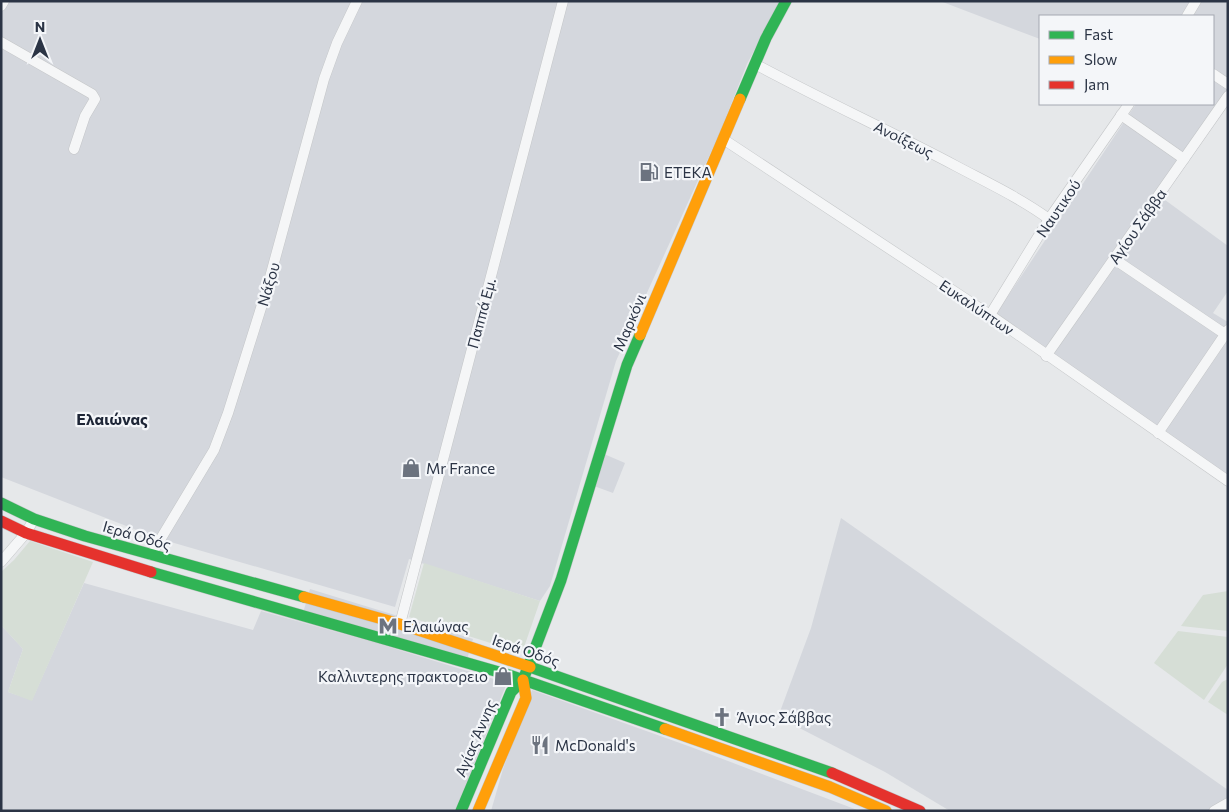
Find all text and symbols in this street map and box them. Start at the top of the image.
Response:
north arrow [15,15,65,65]
legend [1039,15,1214,105]
text: N [35,18,45,35]
text: Fast [1084,25,1113,43]
text: Slow [1084,50,1117,68]
text: Jam [1084,75,1109,93]
street label: Ανοίξεως [871,117,937,161]
fuel station icon: ΕΤΕΚΑ [638,161,660,183]
place label: ΕΤΕΚΑ [664,163,712,181]
street label: Ναυτικού [1032,176,1084,240]
street label: Αγίου Σάββα [1104,185,1170,267]
street label: Νάξου [253,260,283,308]
street label: Ευκαλύπτων [936,275,1018,339]
street label: Παππά Εμ. [463,276,499,350]
street label: Μαρκόνι [609,290,649,354]
district label: Ελαιώνας [76,409,148,428]
shop icon: Mr France [400,457,422,479]
place label: Mr France [426,459,495,477]
street label: Ιερά Οδός [101,517,173,553]
metro station icon: Ελαιώνας [377,615,399,637]
place label: Ελαιώνας [403,617,469,635]
street label: Ιερά Οδός [490,630,562,670]
shop icon: Καλλιντερης πρακτορειο [492,665,514,687]
place label: Καλλιντερης πρακτορειο [318,667,488,685]
street label: Αγίας Άννης [451,697,499,779]
church icon: Άγιος Σάββας [711,706,733,728]
place label: Άγιος Σάββας [736,708,831,726]
restaurant icon: McDonald's [529,734,551,756]
place label: McDonald's [555,736,636,754]

